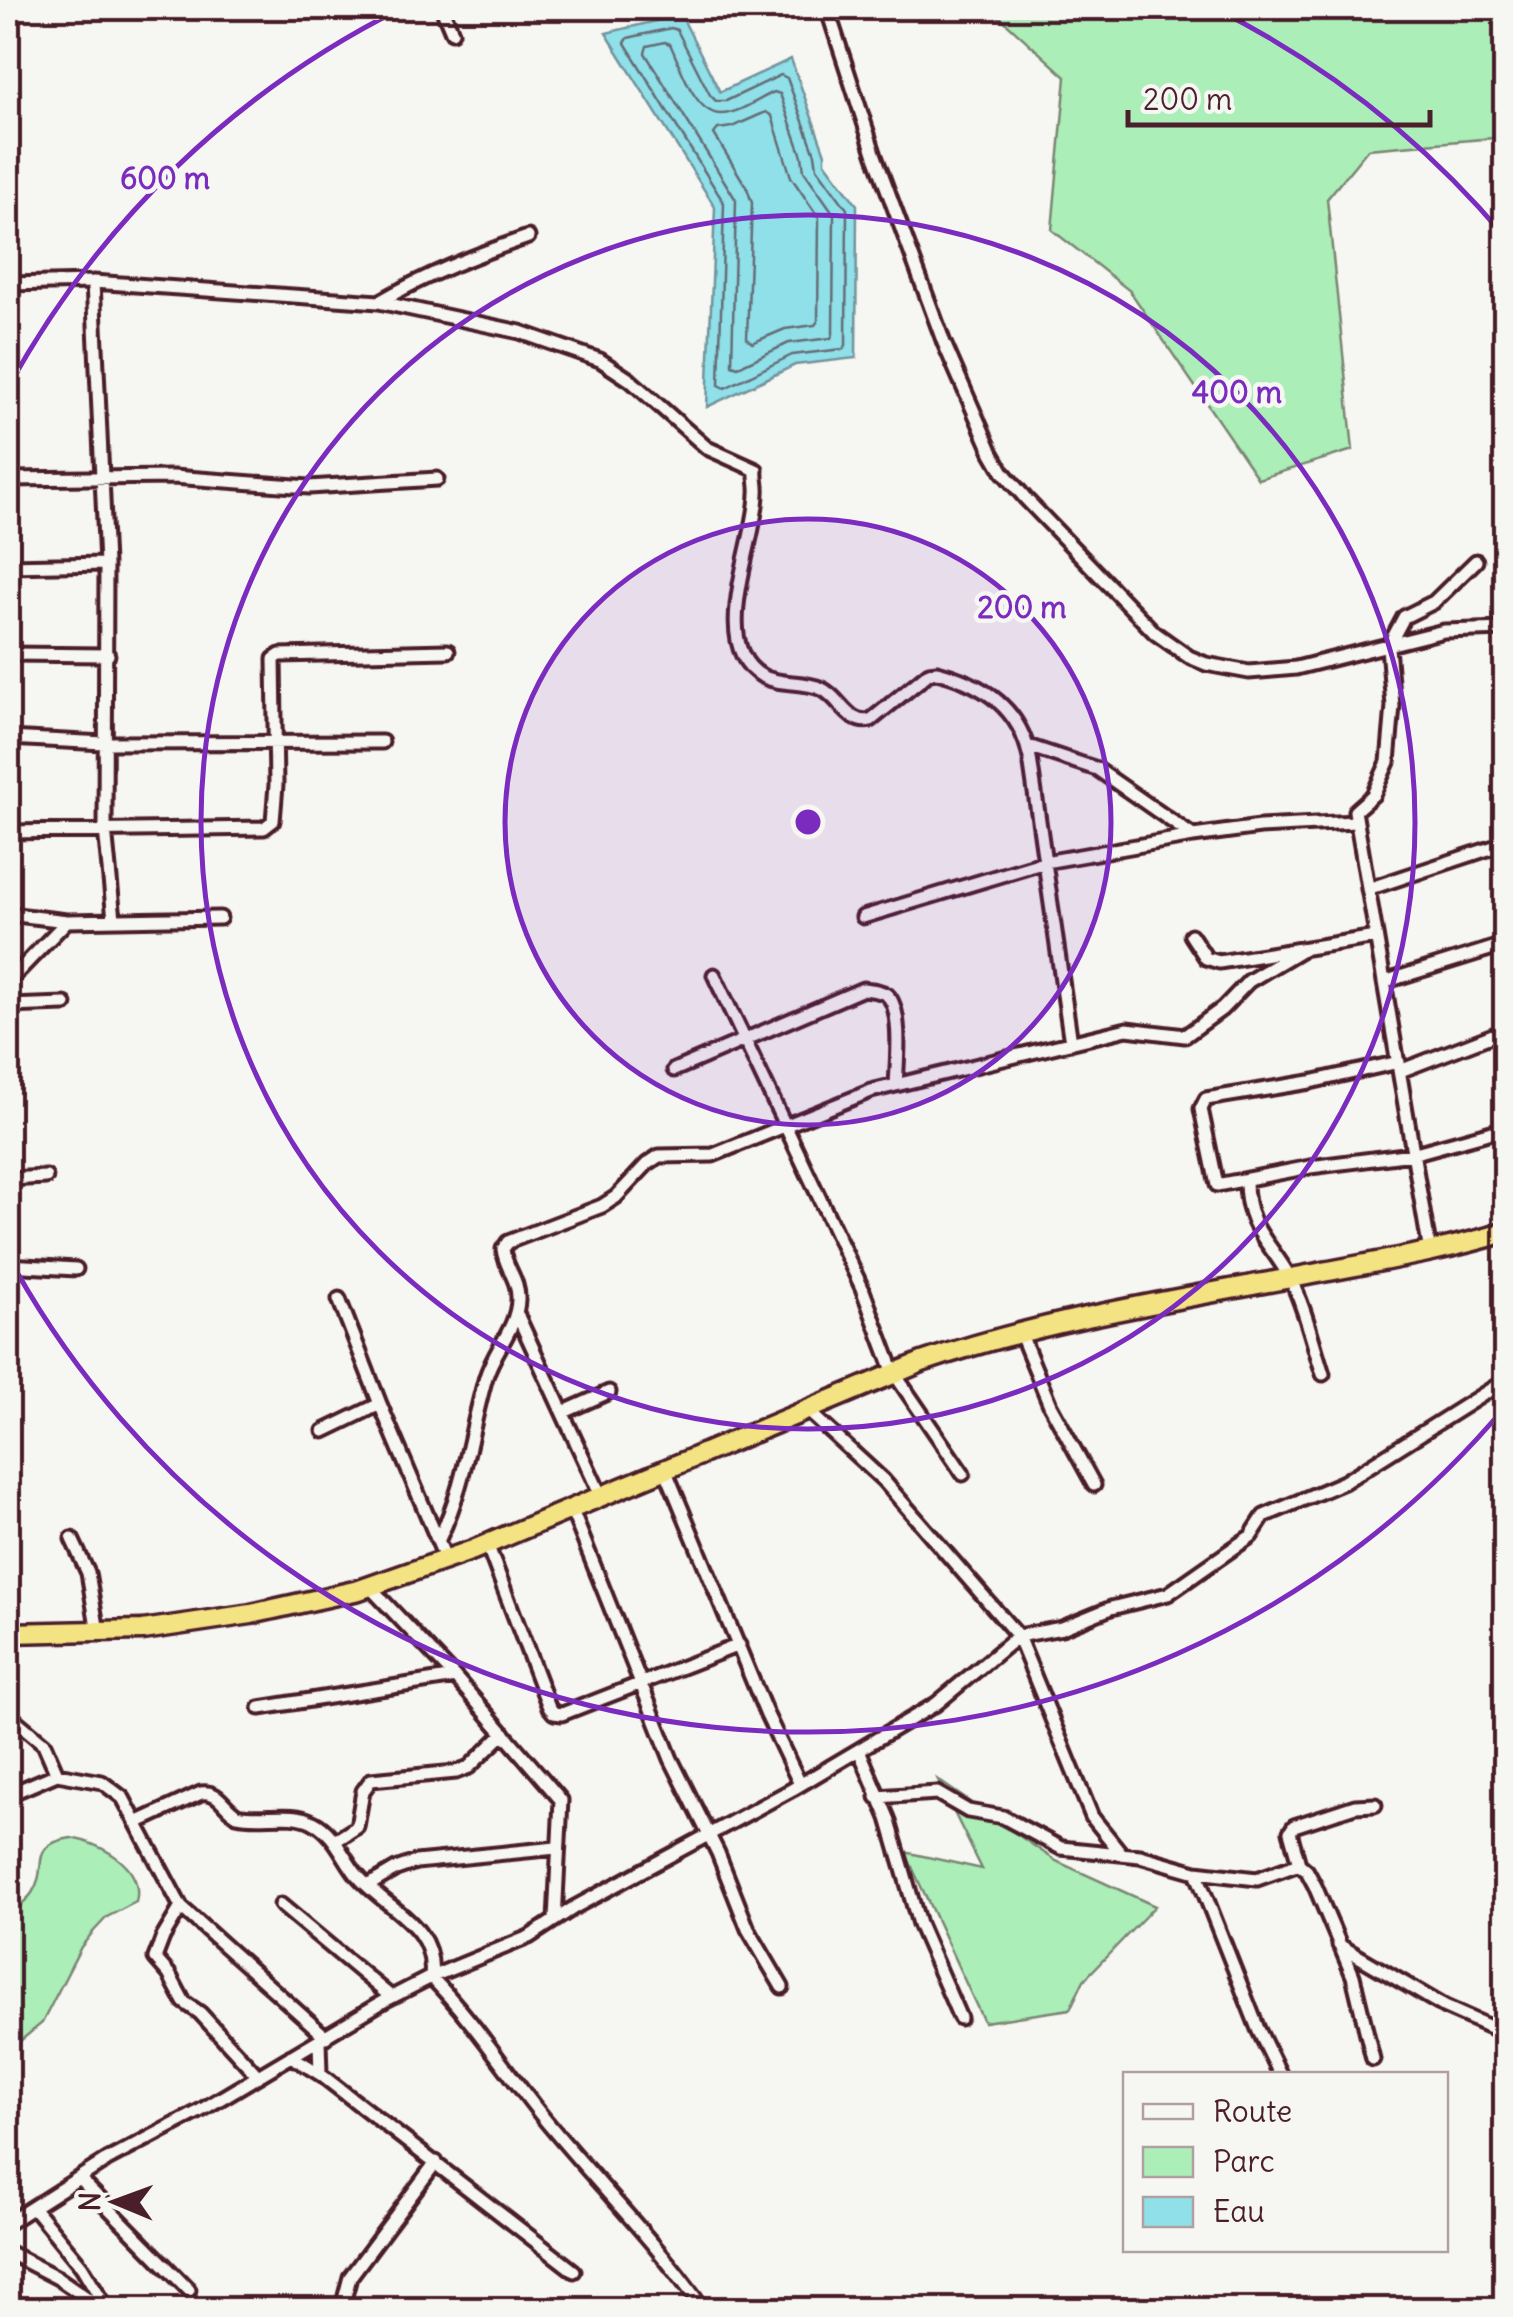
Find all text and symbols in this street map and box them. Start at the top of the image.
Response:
scale bar [1128,65,1430,127]
text: 200 m [1143,80,1232,118]
text: 600 m [120,159,210,197]
text: 400 m [1192,373,1282,411]
text: 200 m [977,588,1067,626]
centre of rings [790,804,826,840]
legend [1123,2072,1448,2252]
text: Route [1213,2092,1292,2130]
text: Parc [1213,2142,1275,2180]
north arrow [65,2152,165,2252]
text: N [72,2192,108,2212]
text: Eau [1213,2192,1265,2230]

